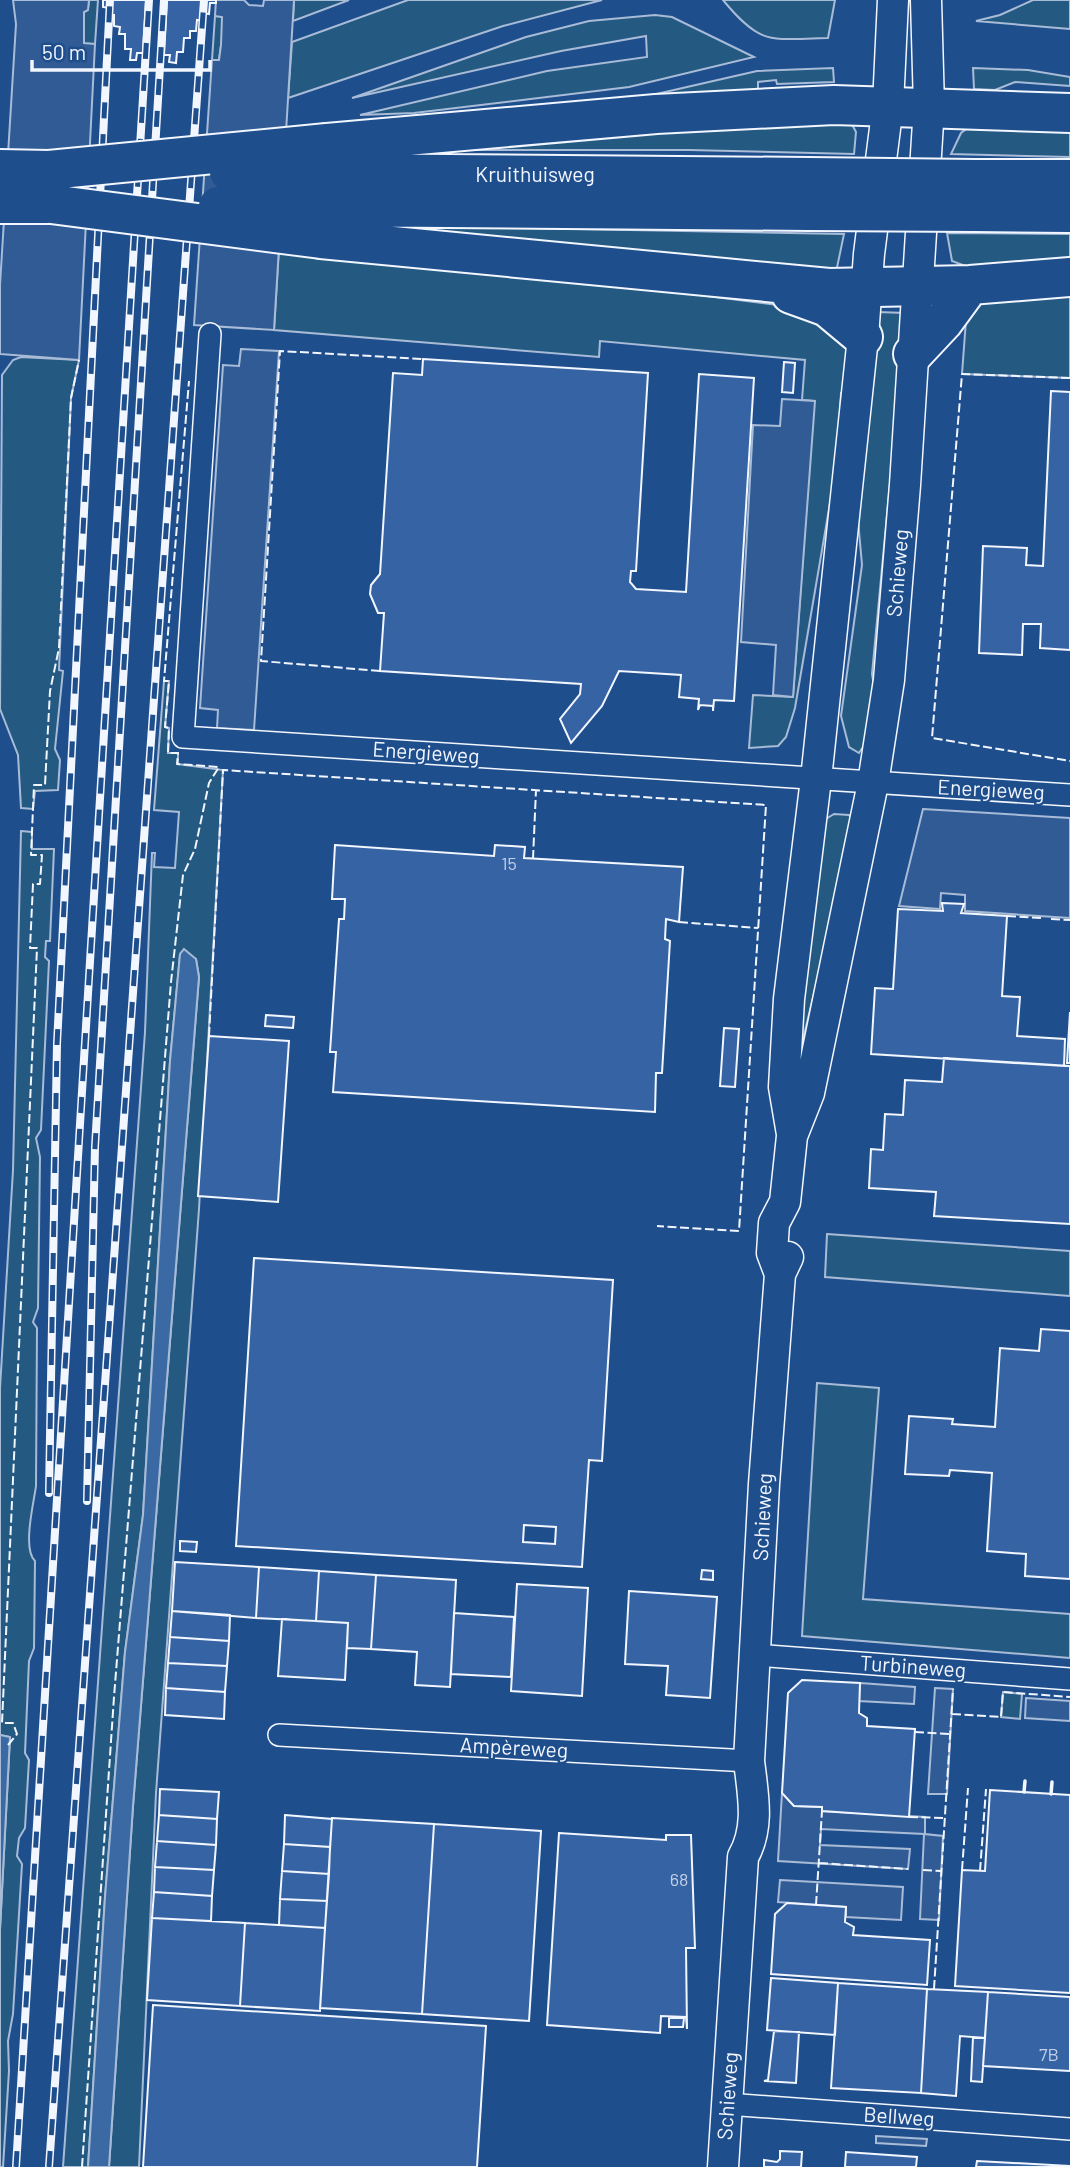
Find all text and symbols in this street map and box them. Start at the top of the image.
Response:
scale bar [32,28,210,72]
text: 50 m [42,39,86,64]
street label: Kruithuisweg [475,161,595,186]
street label: Schieweg [880,528,913,618]
street label: Energieweg [372,735,480,768]
street label: Energieweg [937,773,1045,804]
house number: 15 [501,852,517,874]
street label: Schieweg [747,1472,776,1562]
street label: Turbineweg [859,1649,967,1682]
street label: Ampèreweg [459,1731,569,1762]
house number: 68 [670,1868,688,1890]
house number: 7B [1039,2043,1059,2065]
street label: Schieweg [711,2051,742,2141]
street label: Bellweg [863,2101,936,2130]

